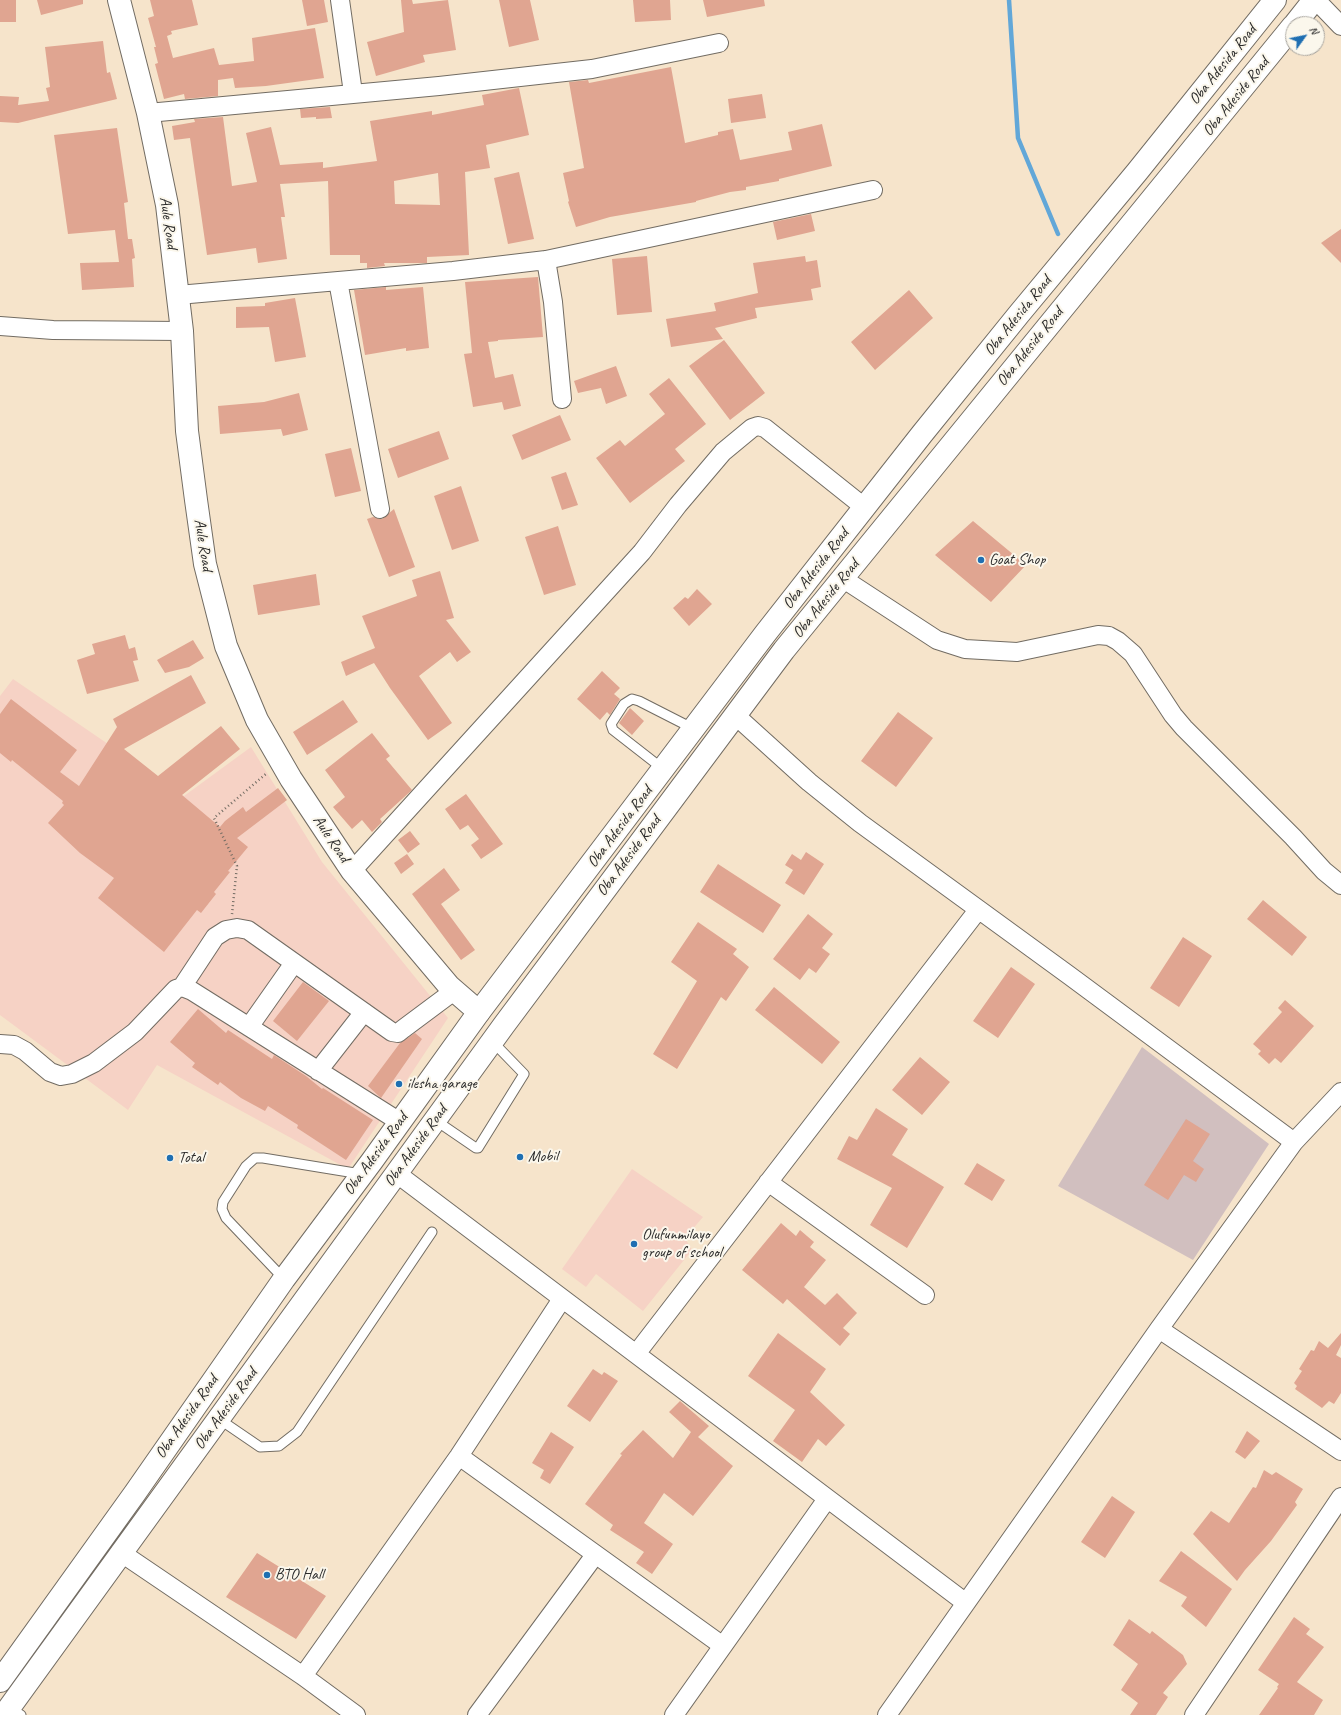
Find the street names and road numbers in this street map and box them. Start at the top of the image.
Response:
street label: Oba Adesida Road [1185,21,1261,109]
street label: Oba Adeside Road [1198,54,1274,140]
street label: Aule Road [155,196,181,250]
street label: Oba Adesida Road [980,272,1056,360]
street label: Oba Adeside Road [992,304,1068,390]
street label: Aule Road [189,518,217,572]
street label: Oba Adesida Road [779,525,853,613]
street label: Oba Adeside Road [788,556,864,642]
street label: Oba Adesida Road [583,782,657,872]
street label: Aule Road [308,812,354,866]
street label: Oba Adeside Road [593,812,665,900]
street label: Oba Adeside Road [380,1102,452,1190]
street label: Oba Adesida Road [340,1109,412,1199]
street label: Oba Adeside Road [190,1365,262,1453]
street label: Oba Adesida Road [151,1372,223,1462]

